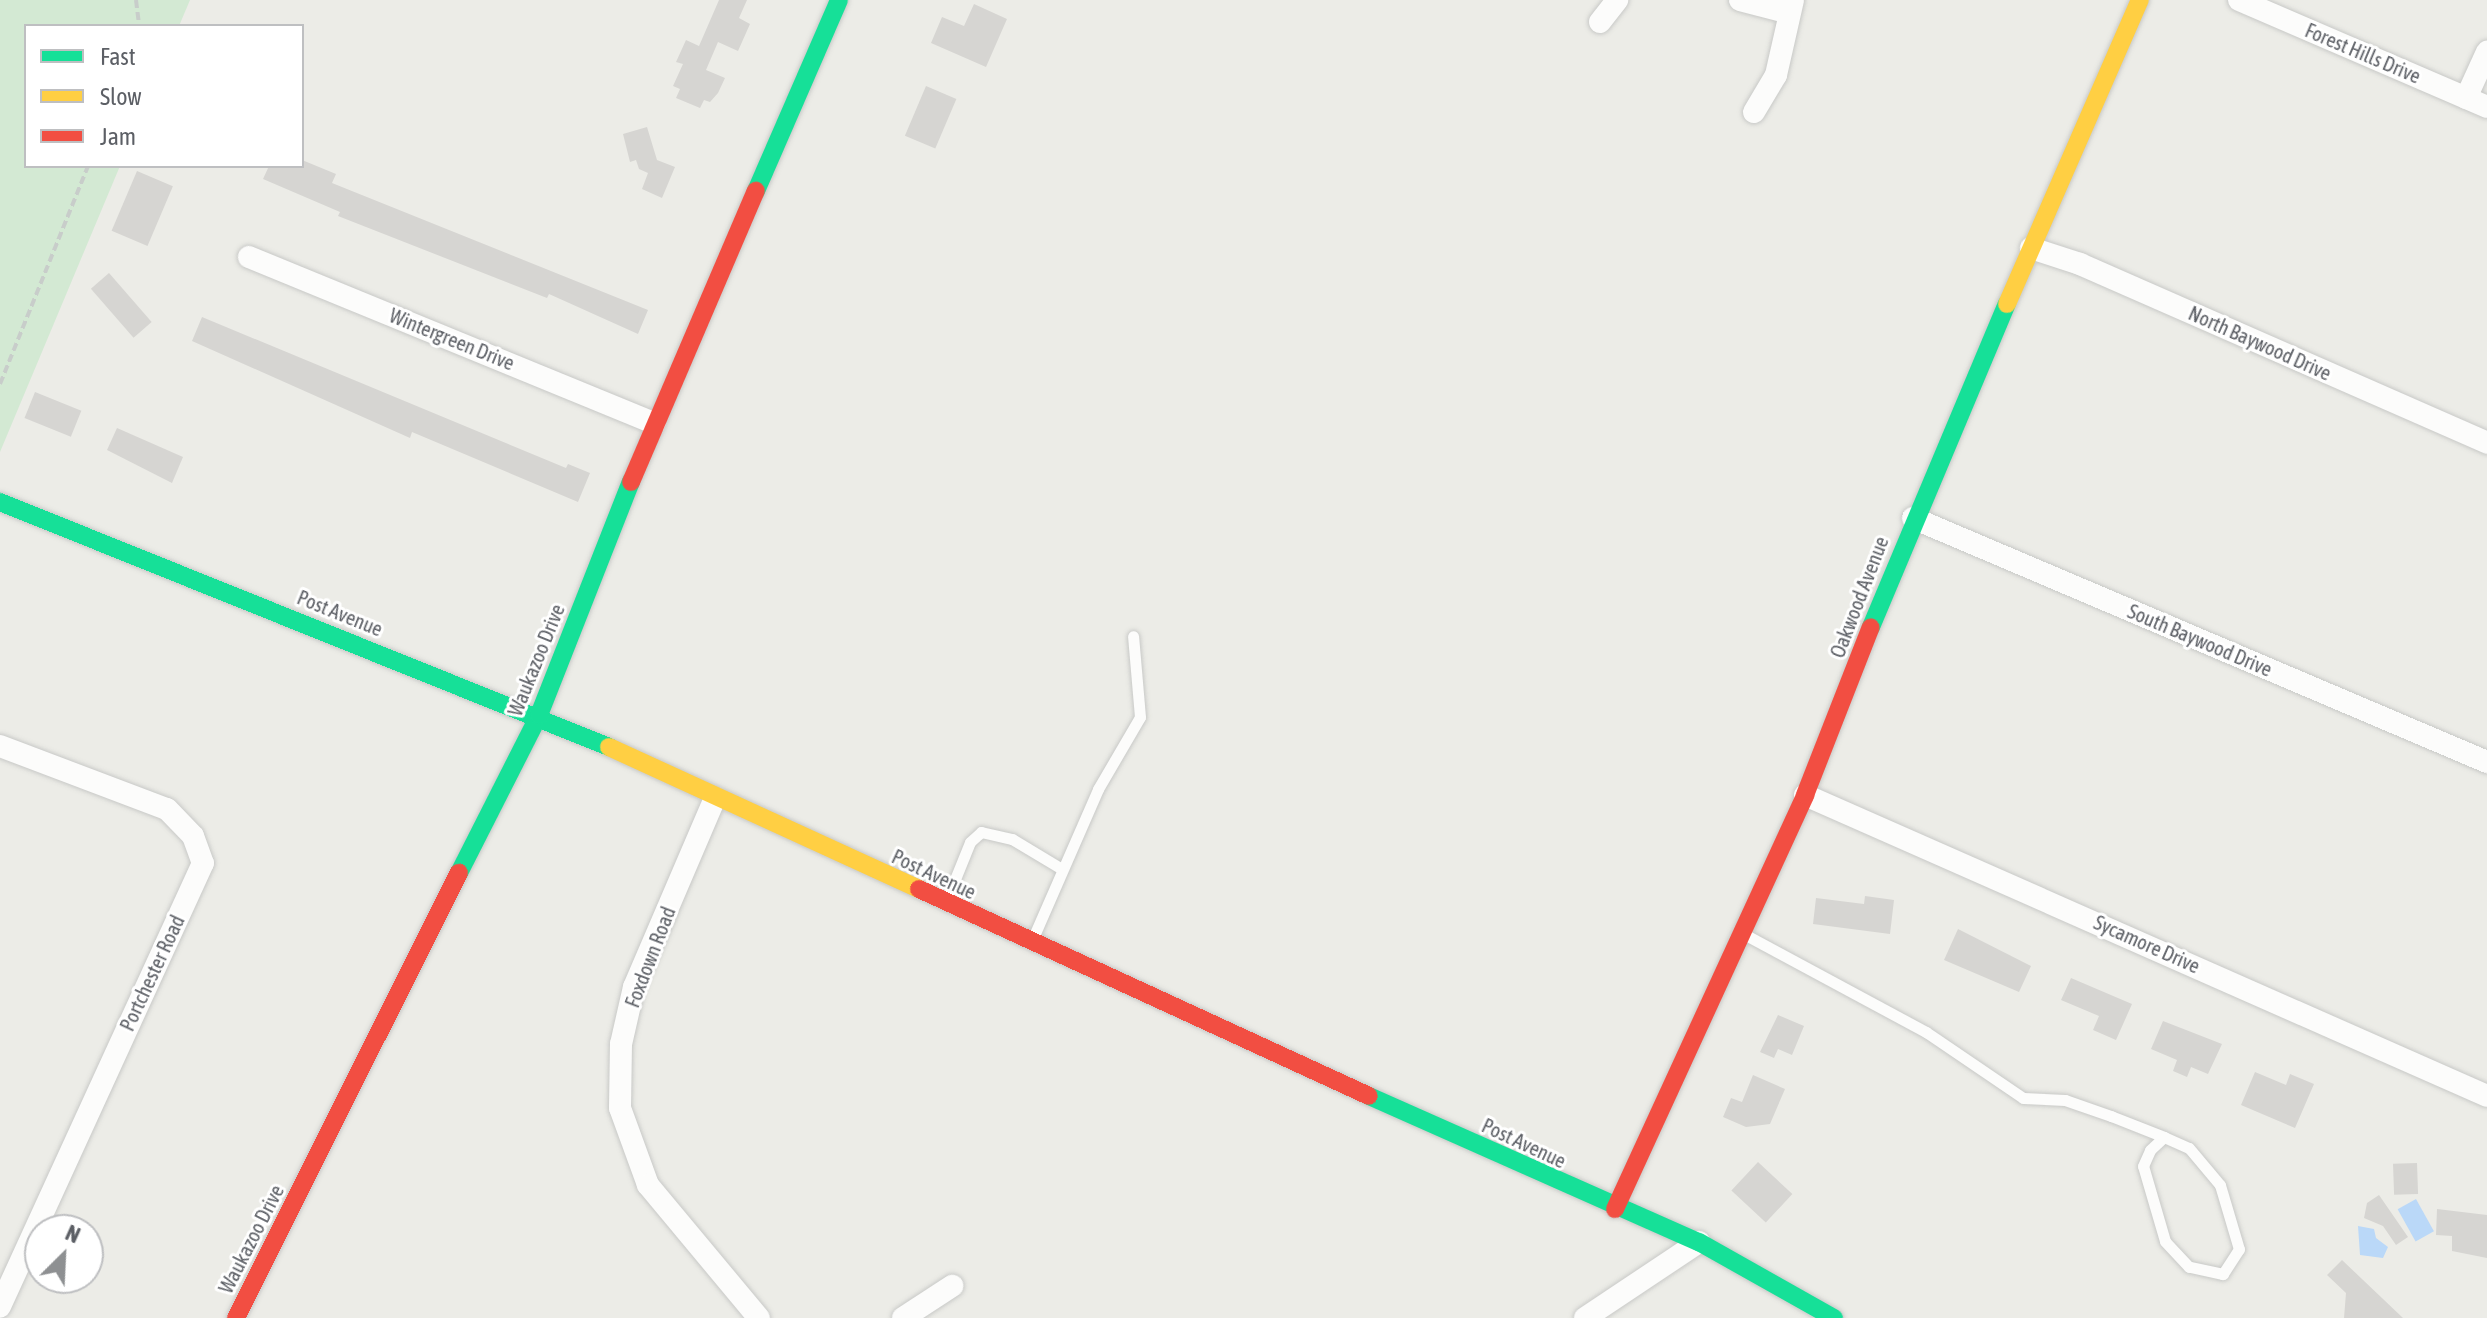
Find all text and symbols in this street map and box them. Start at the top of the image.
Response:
street label: Forest Hills Drive [2302,18,2424,88]
legend [24,24,304,168]
text: Fast [100,43,136,70]
text: Slow [100,83,142,110]
text: Jam [100,123,136,150]
street label: North Baywood Drive [2185,301,2335,385]
street label: Wintergreen Drive [386,303,518,375]
street label: Oakwood Avenue [1825,533,1893,661]
street label: Post Avenue [294,585,386,641]
street label: South Baywood Drive [2124,599,2276,681]
street label: Waukazoo Drive [503,601,569,719]
street label: Post Avenue [888,844,980,904]
street label: Foxdown Road [620,903,680,1011]
street label: Sycamore Drive [2090,910,2204,978]
street label: Portchester Road [115,911,189,1035]
street label: Post Avenue [1478,1113,1570,1173]
street label: Waukazoo Drive [213,1181,289,1297]
north arrow [24,1214,104,1294]
text: N [62,1219,84,1248]

